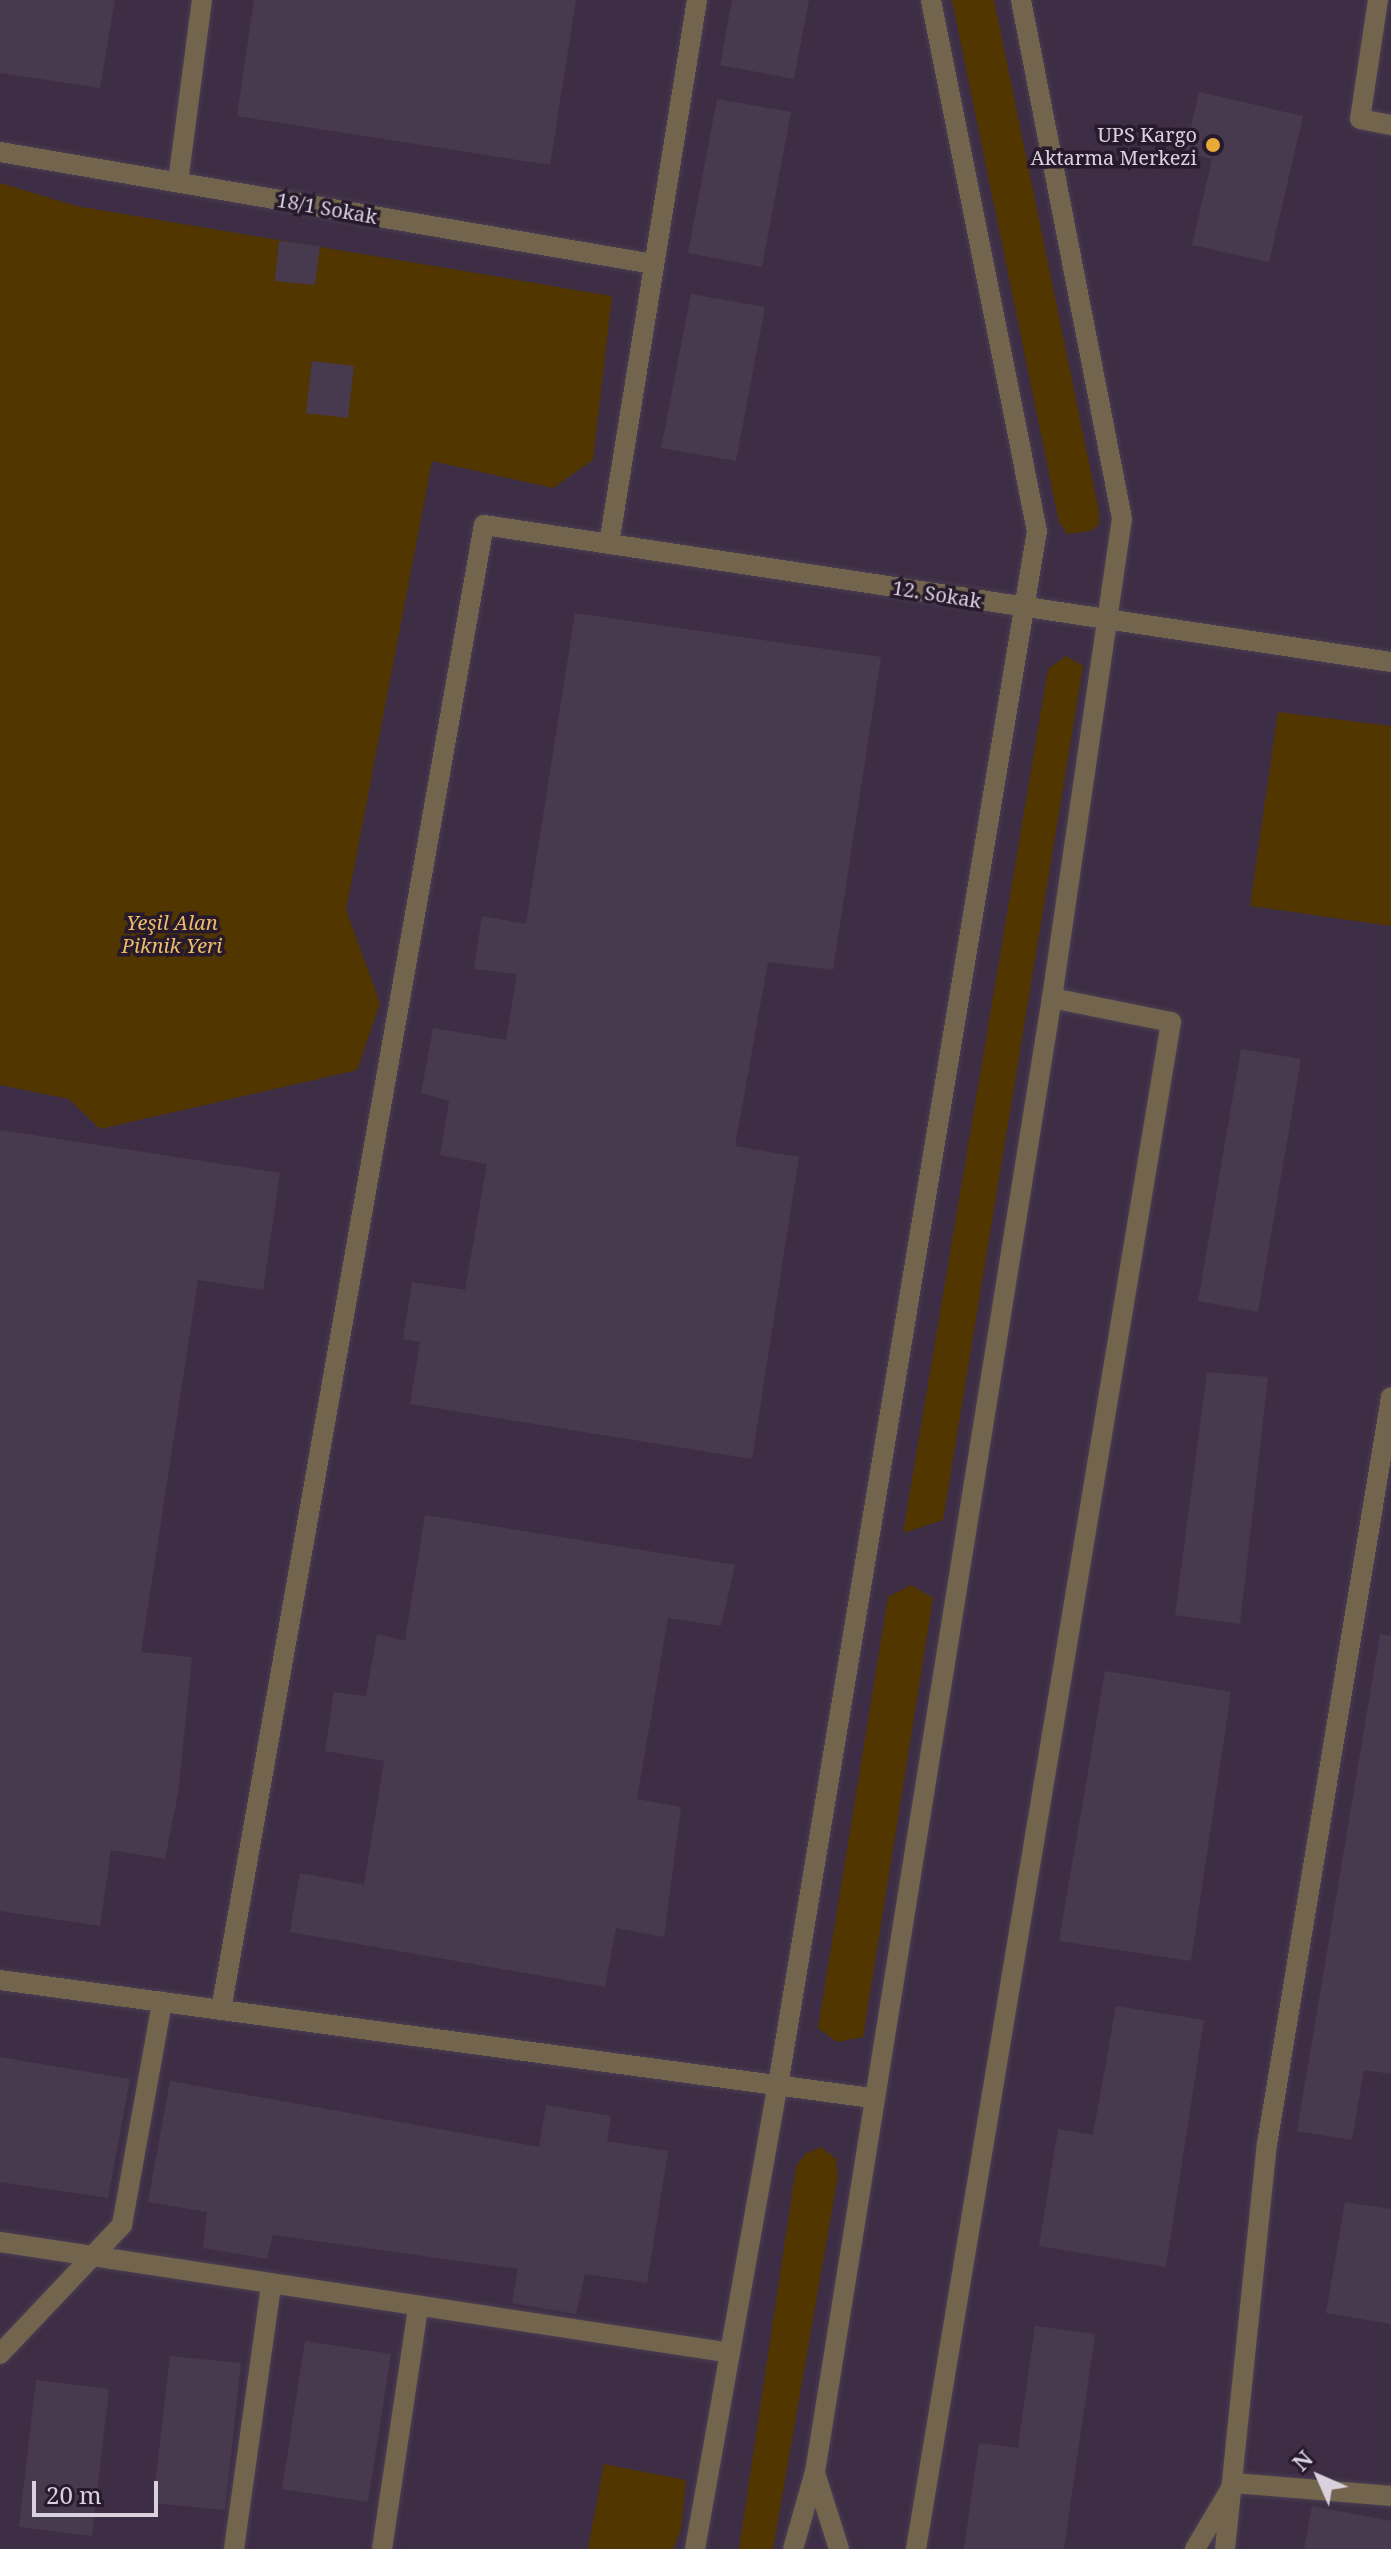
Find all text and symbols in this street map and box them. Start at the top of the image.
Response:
place label: UPS Kargo Aktarma Merkezi [1031,122,1197,169]
marker: UPS Kargo Aktarma Merkezi [1204,136,1222,154]
street label: 18/1 Sokak [275,187,379,229]
street label: 12. Sokak [891,575,983,613]
park label: Yeşil Alan Piknik Yeri [122,910,222,957]
north arrow [1279,2437,1359,2517]
text: N [1285,2443,1319,2477]
scale bar [36,2465,162,2515]
text: 20 m [46,2478,102,2511]

